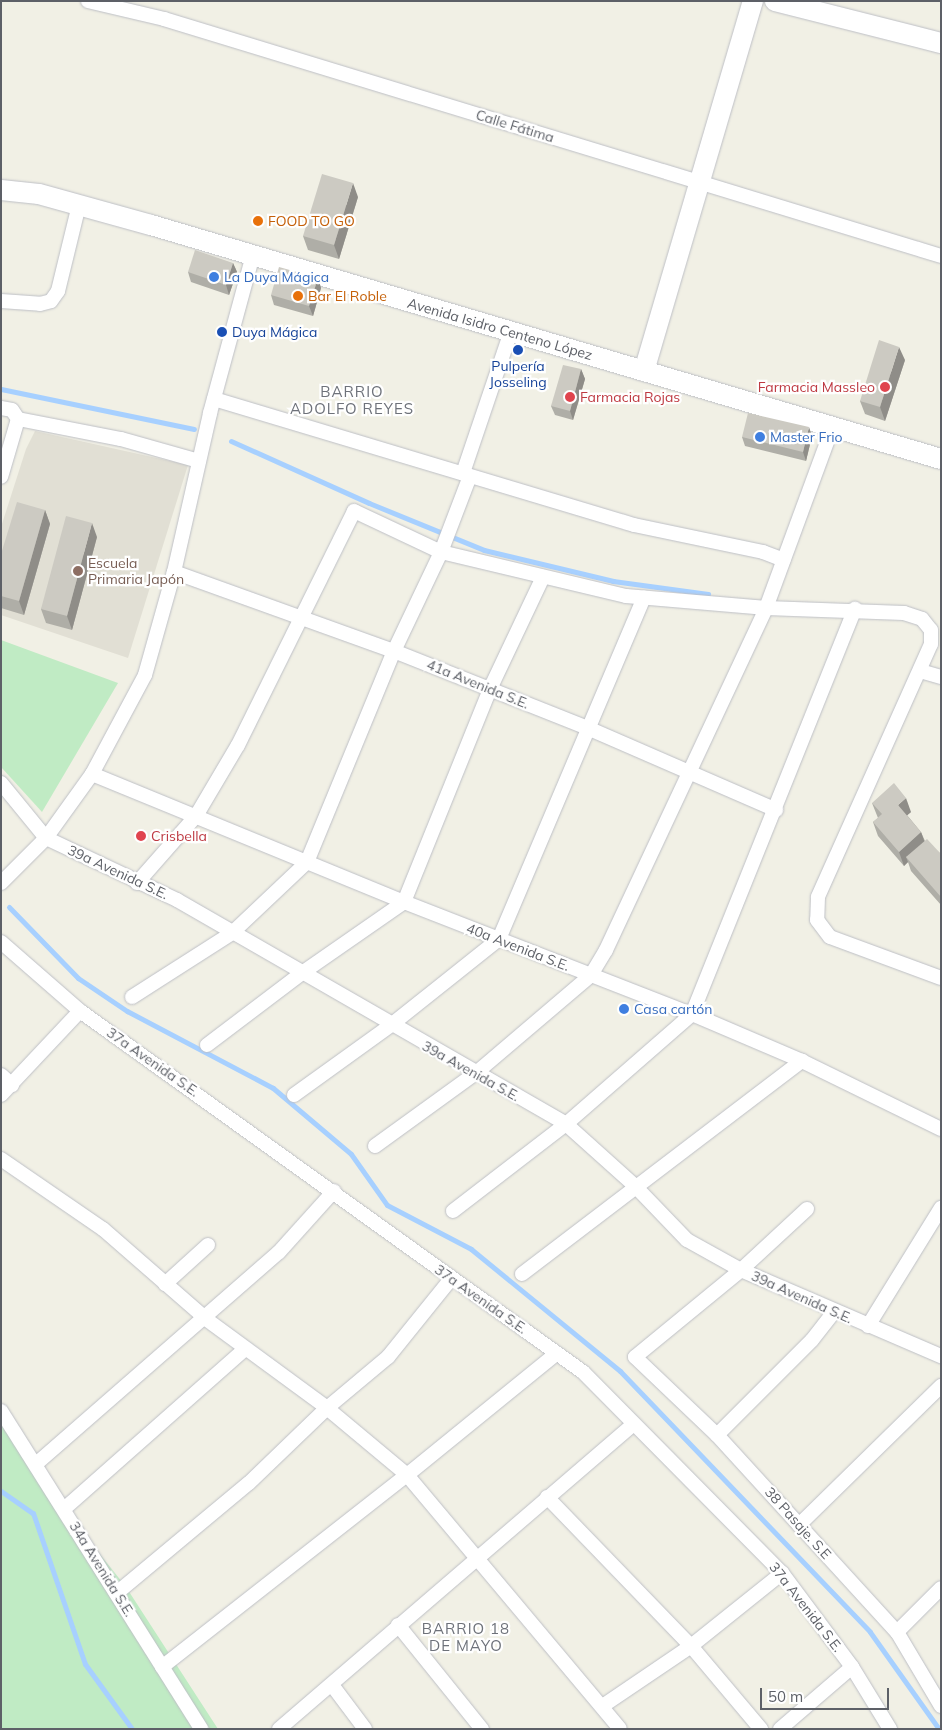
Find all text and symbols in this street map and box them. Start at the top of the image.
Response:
street label: Calle Fátima [474,106,556,146]
place label: FOOD TO GO [268,213,355,229]
marker: FOOD TO GO [252,215,264,227]
place label: La Duya Mágica [224,269,329,285]
marker: La Duya Mágica [208,271,220,283]
place label: Bar El Roble [308,288,387,304]
marker: Bar El Roble [292,290,304,302]
street label: Avenida Isidro Centeno López [405,294,595,364]
place label: Duya Mágica [232,324,317,340]
marker: Duya Mágica [216,326,228,338]
marker: Pulpería Josseling [512,344,524,356]
place label: Pulpería Josseling [489,358,547,391]
place label: Farmacia Massleo [758,379,875,395]
marker: Farmacia Massleo [879,381,891,393]
district label: BARRIO ADOLFO REYES [288,382,416,417]
place label: Farmacia Rojas [580,389,680,405]
marker: Farmacia Rojas [564,391,576,403]
place label: Master Frio [770,429,843,445]
marker: Master Frio [754,431,766,443]
place label: Escuela Primaria Japón [88,555,184,588]
marker: Escuela Primaria Japón [72,565,84,577]
street label: 41a Avenida S.E. [424,656,532,712]
place label: Crisbella [151,828,207,844]
marker: Crisbella [135,830,147,842]
street label: 39a Avenida S.E. [65,841,171,903]
street label: 40a Avenida S.E. [464,920,572,974]
place label: Casa cartón [634,1001,712,1017]
marker: Casa cartón [618,1003,630,1015]
street label: 37a Avenida S.E. [104,1024,202,1100]
street label: 39a Avenida S.E. [419,1037,523,1105]
street label: 37a Avenida S.E. [432,1261,530,1337]
street label: 39a Avenida S.E. [749,1267,855,1327]
street label: 38 Pasaje. S.E [761,1484,835,1562]
street label: 34a Avenida S.E. [66,1518,138,1620]
street label: 37a Avenida S.E. [766,1559,846,1655]
district label: BARRIO 18 DE MAYO [421,1619,511,1654]
scale bar [762,1678,891,1710]
text: 50 m [768,1687,803,1706]

